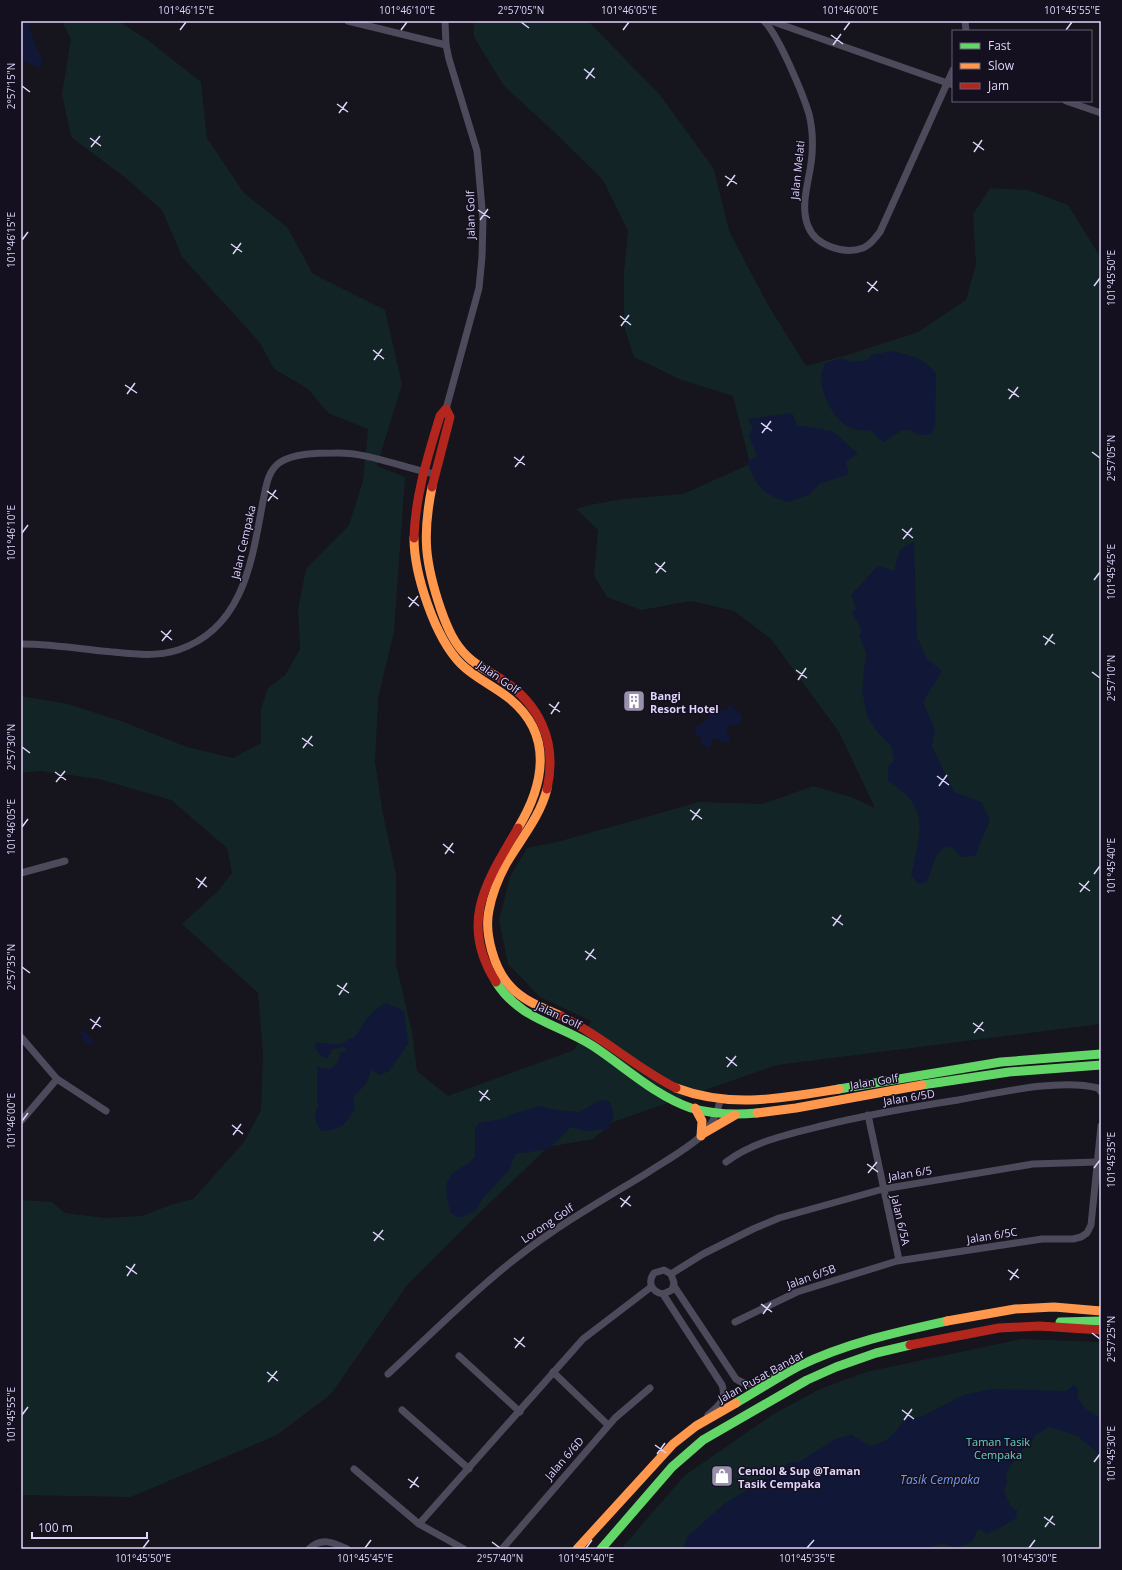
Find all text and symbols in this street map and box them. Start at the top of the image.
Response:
text: 101°46'15"E [158,3,214,17]
text: 101°46'10"E [379,3,435,17]
text: 2°57'05"N [498,3,544,17]
text: 101°46'05"E [601,3,657,17]
text: 101°46'00"E [822,3,878,17]
text: 101°45'55"E [1044,3,1100,17]
legend [952,30,1092,102]
text: Fast [988,37,1011,54]
text: Slow [988,57,1015,74]
text: 2°57'15"N [4,63,18,109]
text: Jam [987,77,1009,94]
street label: Jalan Melati [786,140,808,201]
street label: Jalan Golf [462,189,478,240]
text: 101°46'15"E [4,212,18,268]
text: 101°45'50"E [1104,250,1118,306]
text: 2°57'05"N [1104,435,1118,481]
street label: Jalan Cempaka [227,503,259,581]
text: 101°46'10"E [4,505,18,561]
text: 101°45'45"E [1104,544,1118,600]
text: 2°57'10"N [1104,655,1118,701]
street label: Jalan Golf [474,656,524,698]
building icon: Bangi Resort Hotel [621,688,647,714]
place label: Bangi Resort Hotel [650,688,719,716]
text: 2°57'30"N [4,724,18,770]
text: 101°46'05"E [4,799,18,855]
text: 101°45'40"E [1104,838,1118,894]
text: 2°57'35"N [4,944,18,990]
street label: Jalan Golf [533,997,585,1033]
street label: Jalan Golf [848,1070,900,1092]
street label: Jalan 6/5D [881,1086,936,1109]
text: 101°46'00"E [4,1093,18,1149]
text: 101°45'35"E [1104,1132,1118,1188]
street label: Jalan 6/5 [886,1162,933,1184]
street label: Jalan 6/5A [888,1192,914,1247]
street label: Lorong Golf [518,1199,577,1246]
street label: Jalan 6/5C [965,1224,1018,1247]
street label: Jalan 6/5B [783,1260,838,1292]
text: 2°57'25"N [1104,1316,1118,1362]
street label: Jalan Pusat Bandar [714,1346,807,1406]
text: 101°45'55"E [4,1387,18,1443]
text: 101°45'30"E [1104,1426,1118,1482]
street label: Jalan 6/6D [541,1433,587,1483]
park label: Taman Tasik Cempaka [966,1434,1030,1462]
shop icon: Cendol & Sup @Taman Tasik Cempaka [709,1463,735,1489]
place label: Cendol & Sup @Taman Tasik Cempaka [738,1463,861,1491]
water label: Tasik Cempaka [900,1471,980,1488]
scale bar [32,1514,147,1540]
text: 100 m [38,1519,73,1536]
text: 101°45'50"E [115,1551,171,1565]
text: 101°45'45"E [337,1551,393,1565]
text: 2°57'40"N [477,1551,523,1565]
text: 101°45'40"E [558,1551,614,1565]
text: 101°45'35"E [779,1551,835,1565]
text: 101°45'30"E [1001,1551,1057,1565]

